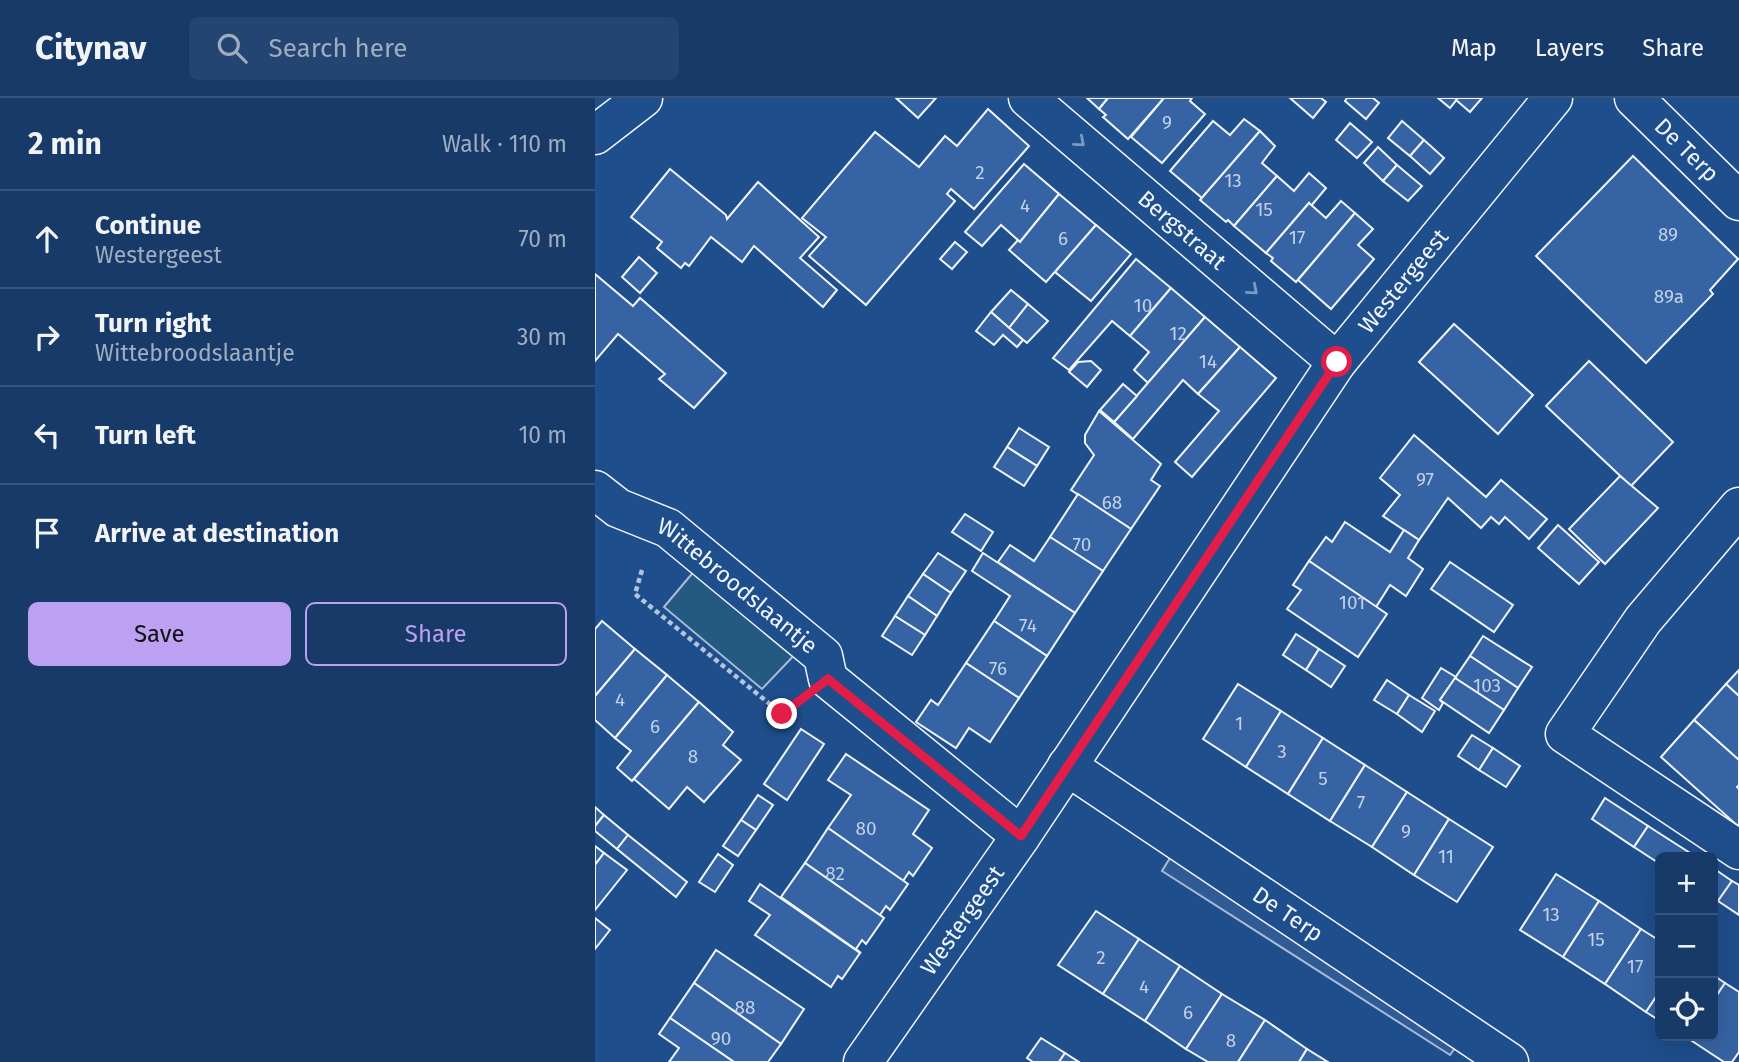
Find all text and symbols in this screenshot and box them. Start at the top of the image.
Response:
search box [189,17,679,80]
text: Citynav [35,28,147,68]
icon: search [213,29,251,67]
text: Search here [269,33,407,64]
text: Map [1451,34,1497,62]
text: Layers [1535,34,1604,62]
text: Share [1642,34,1704,62]
house number: 9 [1162,111,1172,134]
street label: De Terp [1649,112,1725,188]
text: 2 min [28,126,102,162]
text: Walk · 110 m [442,130,567,158]
one-way arrow [1071,134,1084,146]
house number: 2 [975,161,985,184]
house number: 13 [1224,169,1242,192]
street label: Bergstraat [1132,184,1233,276]
house number: 4 [1020,194,1030,217]
house number: 15 [1255,198,1273,221]
text: Continue [95,210,201,241]
icon: ahead [28,220,66,258]
street label: Westergeest [1352,223,1455,339]
house number: 89 [1658,223,1678,246]
text: 70 m [518,225,567,253]
house number: 17 [1289,226,1305,249]
house number: 6 [1058,227,1068,250]
text: Westergeest [95,241,222,269]
one-way arrow [1244,282,1257,294]
house number: 89a [1654,285,1684,308]
house number: 10 [1134,294,1152,317]
text: Turn right [95,308,212,339]
icon: right [28,318,66,356]
house number: 12 [1169,322,1187,345]
text: 30 m [517,323,567,351]
text: Wittebroodslaantje [95,339,295,367]
route start [1321,346,1352,377]
house number: 14 [1199,350,1217,373]
icon: left [28,416,66,454]
text: Turn left [95,420,196,451]
text: 10 m [518,421,567,449]
house number: 97 [1416,468,1434,491]
house number: 68 [1102,491,1122,514]
street label: Wittebroodslaantje [653,511,823,660]
icon: arrive [28,514,66,552]
text: Arrive at destination [95,518,339,549]
house number: 70 [1073,533,1091,556]
house number: 101 [1339,591,1365,614]
button: Save [28,602,291,666]
button: Share [305,602,567,666]
house number: 74 [1019,614,1037,637]
house number: 76 [989,657,1007,680]
house number: 103 [1473,674,1501,697]
house number: 4 [615,688,625,711]
route end [766,698,797,729]
house number: 1 [1235,712,1243,735]
house number: 6 [650,715,660,738]
house number: 3 [1277,740,1287,763]
house number: 8 [688,745,698,768]
house number: 5 [1318,767,1328,790]
house number: 7 [1357,791,1365,814]
house number: 80 [855,817,877,840]
house number: 9 [1401,820,1411,843]
house number: 11 [1438,845,1454,868]
map controls [1655,852,1718,1041]
button: + [1655,852,1718,915]
street label: Westergeest [914,860,1010,980]
house number: 82 [825,862,845,885]
street label: De Terp [1247,880,1329,948]
house number: 13 [1542,903,1560,926]
button: − [1655,915,1718,978]
house number: 15 [1587,928,1605,951]
house number: 2 [1096,946,1106,969]
house number: 17 [1627,955,1643,978]
house number: 4 [1139,975,1149,998]
button: locate [1655,978,1718,1041]
house number: 88 [735,996,755,1019]
house number: 6 [1183,1001,1193,1024]
house number: 90 [711,1027,731,1050]
house number: 8 [1226,1029,1236,1052]

